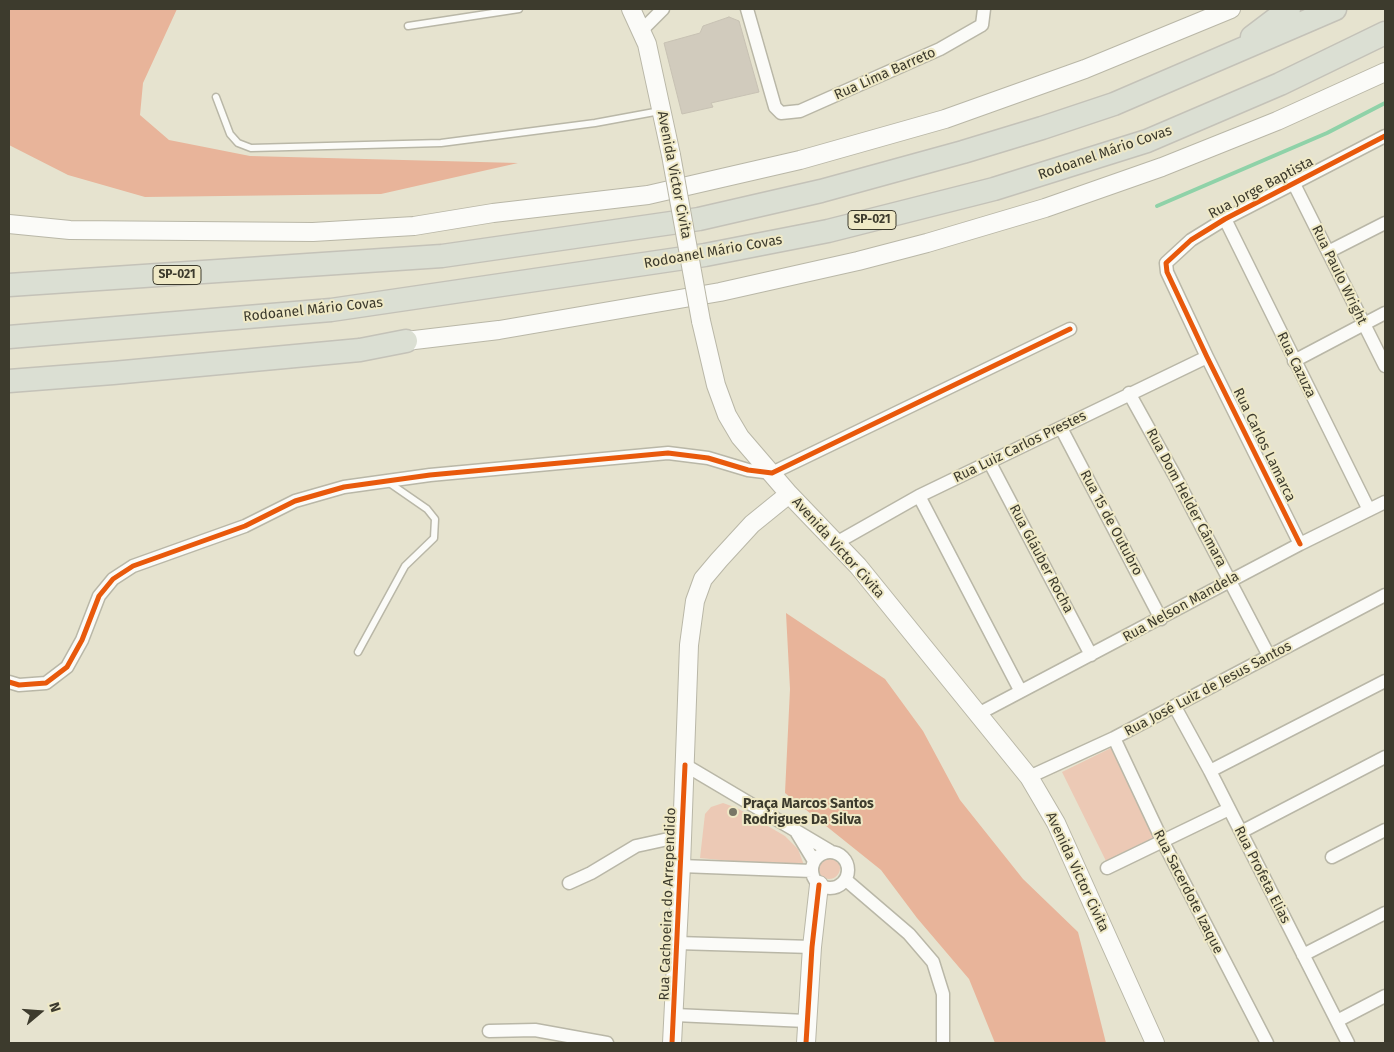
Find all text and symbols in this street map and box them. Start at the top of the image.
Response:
street label: Rua Lima Barreto [832,44,938,104]
street label: Avenida Victor Civita [653,110,695,240]
street label: Rodoanel Mário Covas [1036,122,1174,184]
street label: Rua Jorge Baptista [1206,153,1316,223]
road number: SP-021 [848,210,896,230]
street label: Rua Paulo Wright [1308,223,1370,327]
street label: Rodoanel Mário Covas [643,232,783,272]
road number: SP-021 [153,266,201,284]
street label: Rodoanel Mário Covas [242,294,384,326]
street label: Rua Cazuza [1273,329,1319,401]
street label: Rua Carlos Lamarca [1229,385,1299,505]
street label: Rua Luiz Carlos Prestes [951,407,1089,487]
street label: Rua Dom Helder Câmara [1142,426,1230,570]
street label: Rua 15 de Outubro [1076,467,1146,579]
street label: Avenida Victor Civita [788,494,888,602]
street label: Rua Gláuber Rocha [1005,502,1077,616]
street label: Rua Nelson Mandela [1120,568,1242,646]
street label: Rua José Luiz de Jesus Santos [1122,638,1294,740]
place label: Praça Marcos Santos Rodrigues Da Silva [743,796,874,829]
marker: Praça Marcos Santos Rodrigues Da Silva [727,806,739,818]
street label: Rua Cachoeira do Arrependido [656,807,680,1001]
street label: Avenida Victor Civita [1042,810,1112,934]
street label: Rua Profeta Elias [1230,824,1294,926]
street label: Rua Sacerdote Izaque [1149,827,1227,957]
north arrow [15,987,65,1037]
text: N [45,1000,64,1014]

